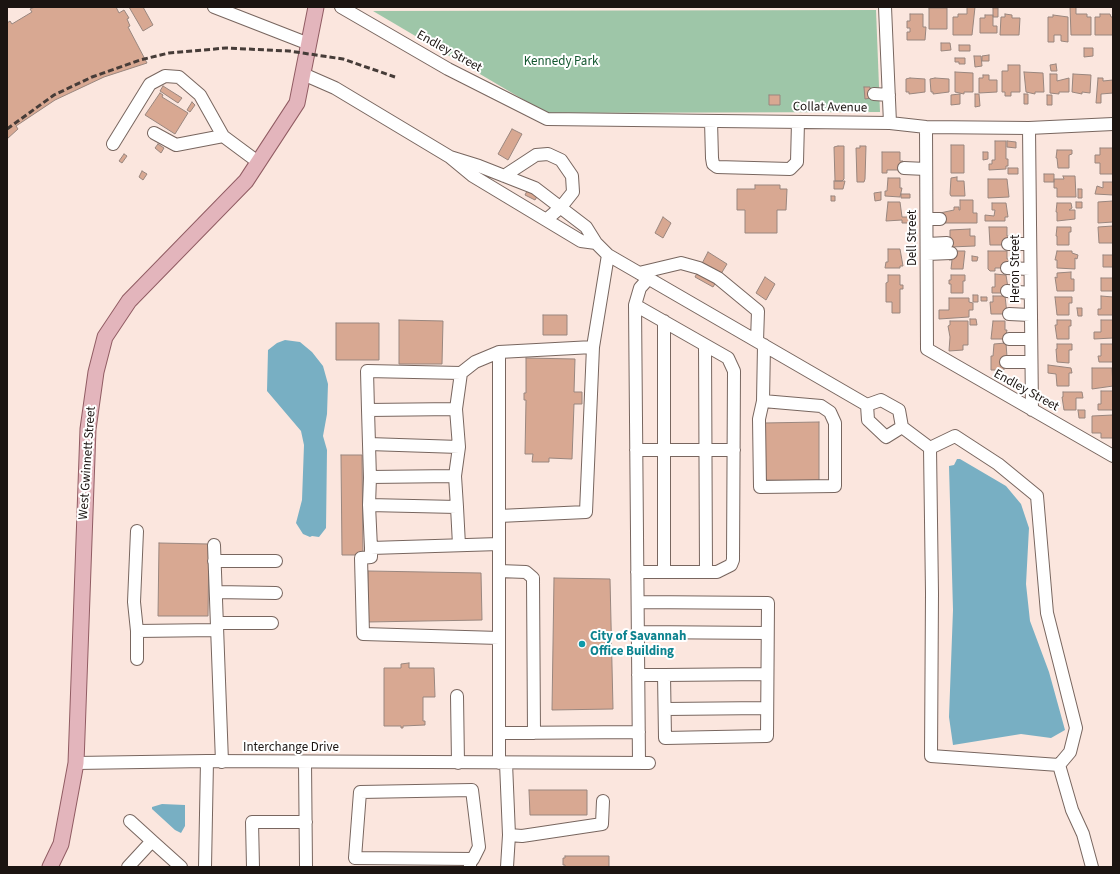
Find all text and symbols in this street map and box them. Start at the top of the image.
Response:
street label: Endley Street [414,28,484,76]
park label: Kennedy Park [524,54,598,70]
street label: Collat Avenue [793,100,867,116]
street label: Dell Street [905,210,921,266]
street label: Heron Street [1008,235,1024,303]
street label: Endley Street [991,367,1061,415]
street label: West Gwinnett Street [76,406,100,520]
place label: City of Savannah Office Building [590,629,686,660]
marker: City of Savannah Office Building [577,639,587,649]
street label: Interchange Drive [243,740,339,756]

